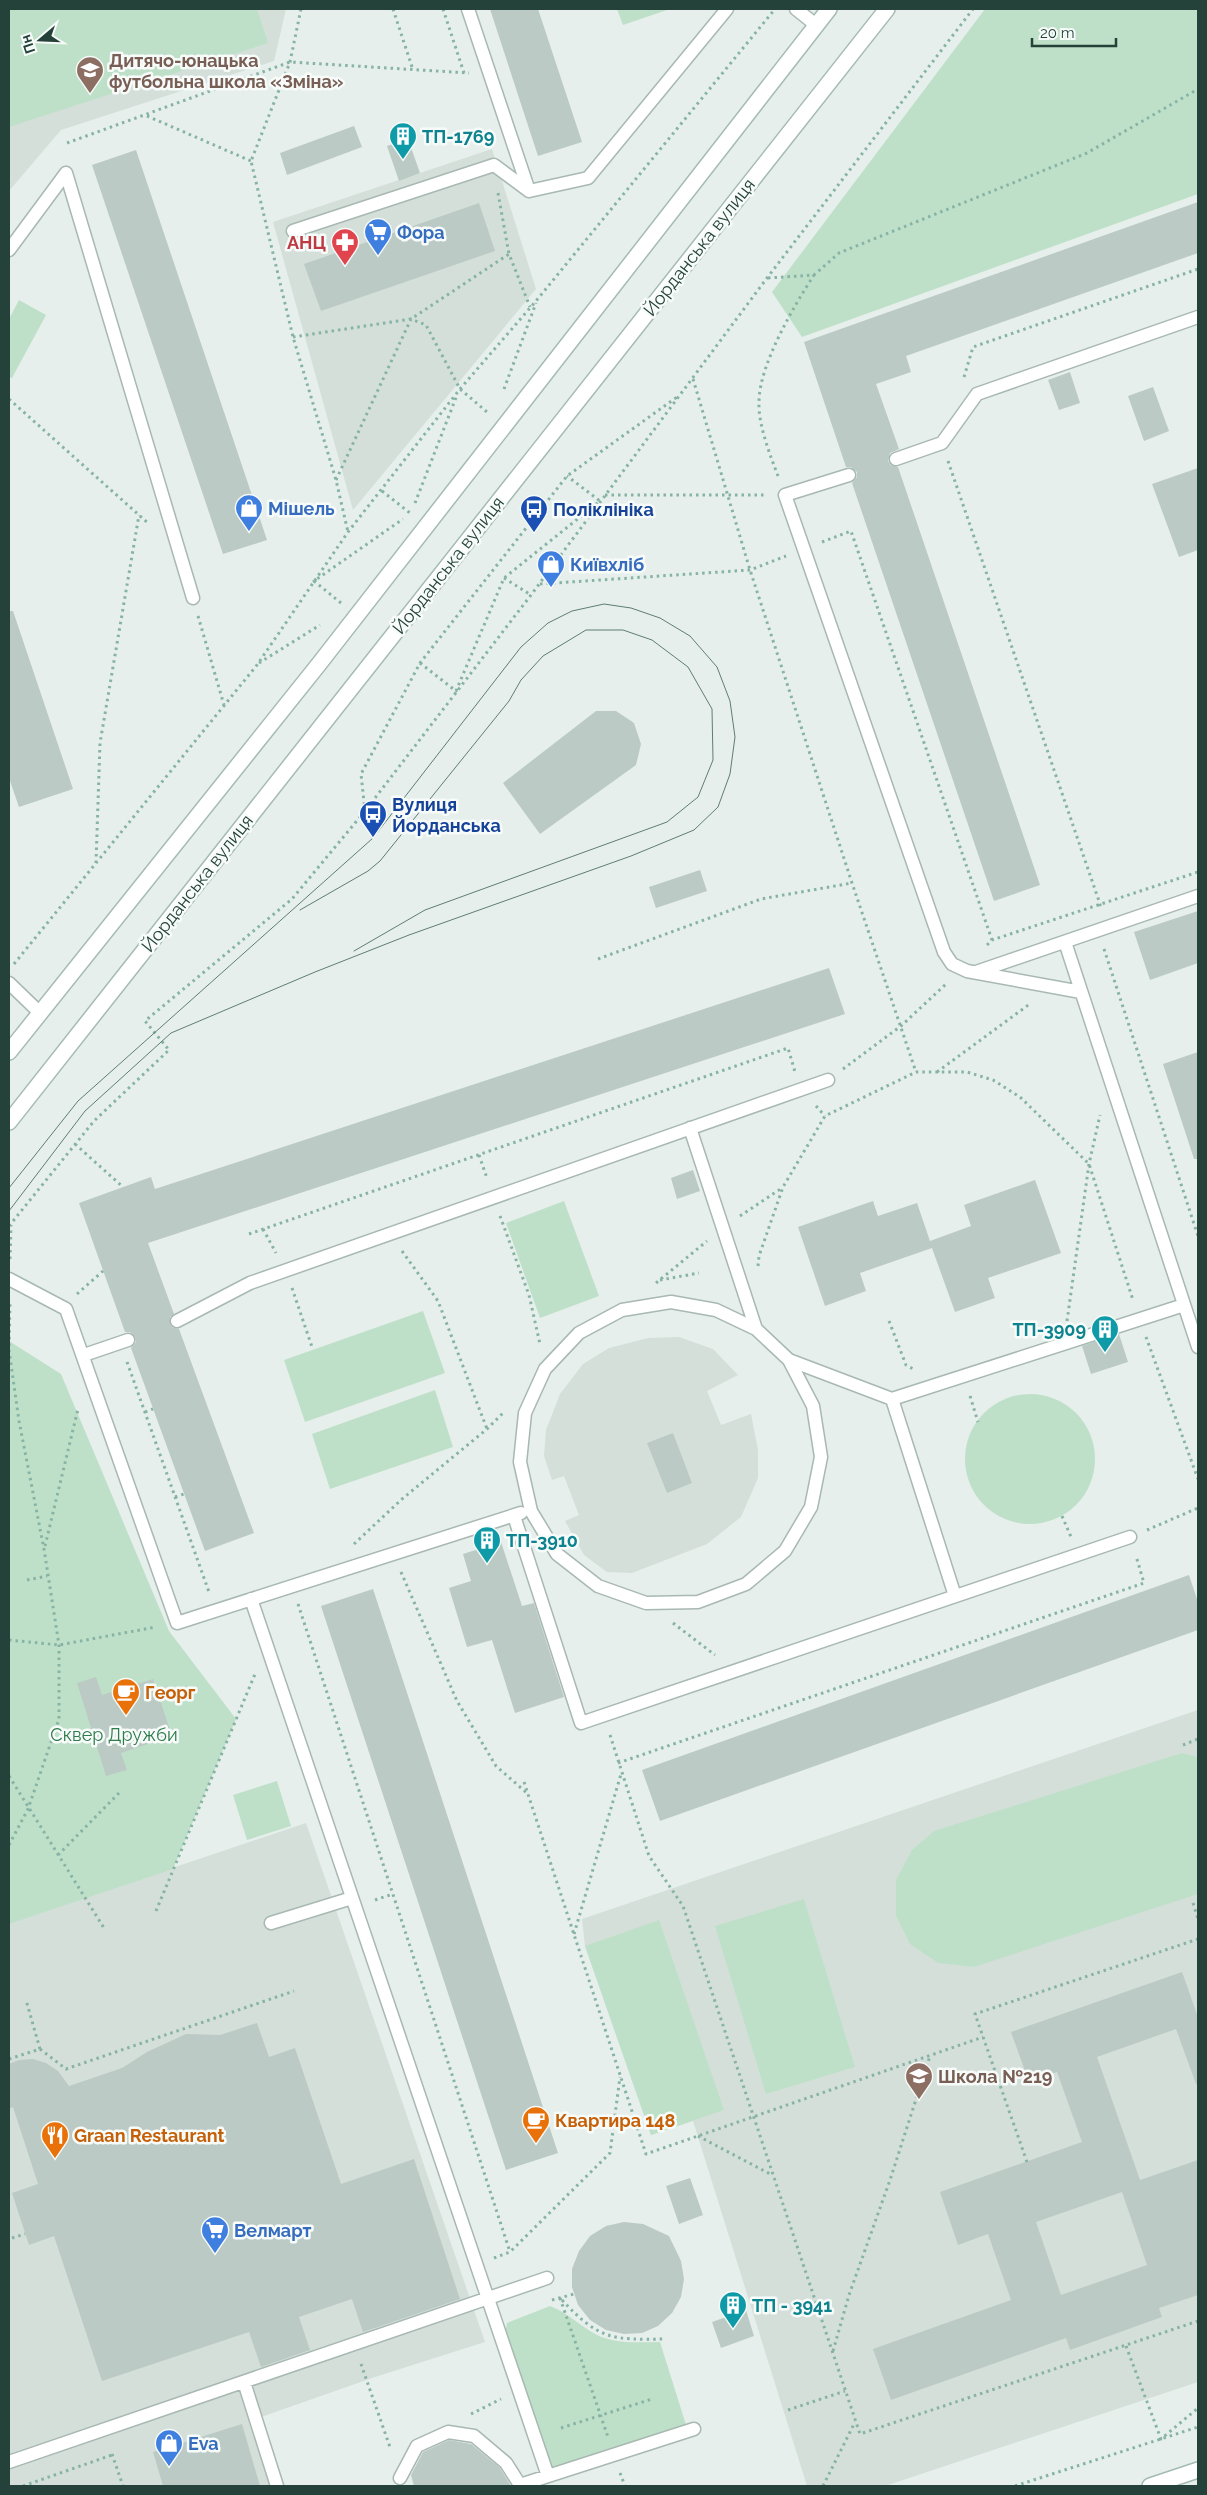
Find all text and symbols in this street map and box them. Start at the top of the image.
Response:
north arrow [15,15,65,65]
scale bar [1032,15,1116,47]
text: 20 m [1040,24,1075,42]
text: Пн [17,33,38,56]
place label: Дитячо-юнацька футбольна школа «Зміна» [109,50,344,92]
school or university icon: Дитячо-юнацька футбольна школа «Зміна» [75,55,105,94]
building icon: ТП-1769 [388,121,418,160]
place label: ТП-1769 [422,126,494,147]
street label: Йорданська вулиця [639,174,759,320]
supermarket icon: Фора [363,217,393,256]
place label: Фора [397,222,445,243]
pharmacy icon: АНЦ [330,227,360,266]
place label: АНЦ [287,232,326,253]
street label: Йорданська вулиця [388,492,508,638]
shop icon: Мішель [234,493,264,532]
bus stop icon: Поліклініка [519,494,549,533]
place label: Мішель [268,498,335,519]
place label: Поліклініка [553,499,654,520]
shop icon: Київхліб [536,549,566,588]
place label: Київхліб [570,554,644,575]
place label: Вулиця Йорданська [392,794,501,836]
bus stop icon: Вулиця Йорданська [358,799,388,838]
street label: Йорданська вулиця [137,810,257,956]
building icon: ТП-3909 [1090,1314,1120,1353]
place label: ТП-3909 [1012,1319,1086,1340]
building icon: ТП-3910 [472,1525,502,1564]
place label: ТП-3910 [506,1530,578,1551]
cafe icon: Георг [111,1677,141,1716]
place label: Георг [145,1682,196,1703]
park label: Сквер Дружби [50,1724,178,1745]
school or university icon: Школа №219 [904,2061,934,2100]
place label: Школа №219 [938,2066,1052,2087]
cafe icon: Квартира 148 [521,2105,551,2144]
place label: Квартира 148 [555,2110,676,2131]
restaurant icon: Graan Restaurant [40,2120,70,2159]
place label: Graan Restaurant [74,2125,225,2146]
supermarket icon: Велмарт [200,2215,230,2254]
place label: Велмарт [234,2220,312,2241]
building icon: ТП - 3941 [718,2290,748,2329]
place label: ТП - 3941 [752,2295,832,2316]
shop icon: Eva [154,2428,184,2467]
place label: Eva [188,2433,219,2454]

